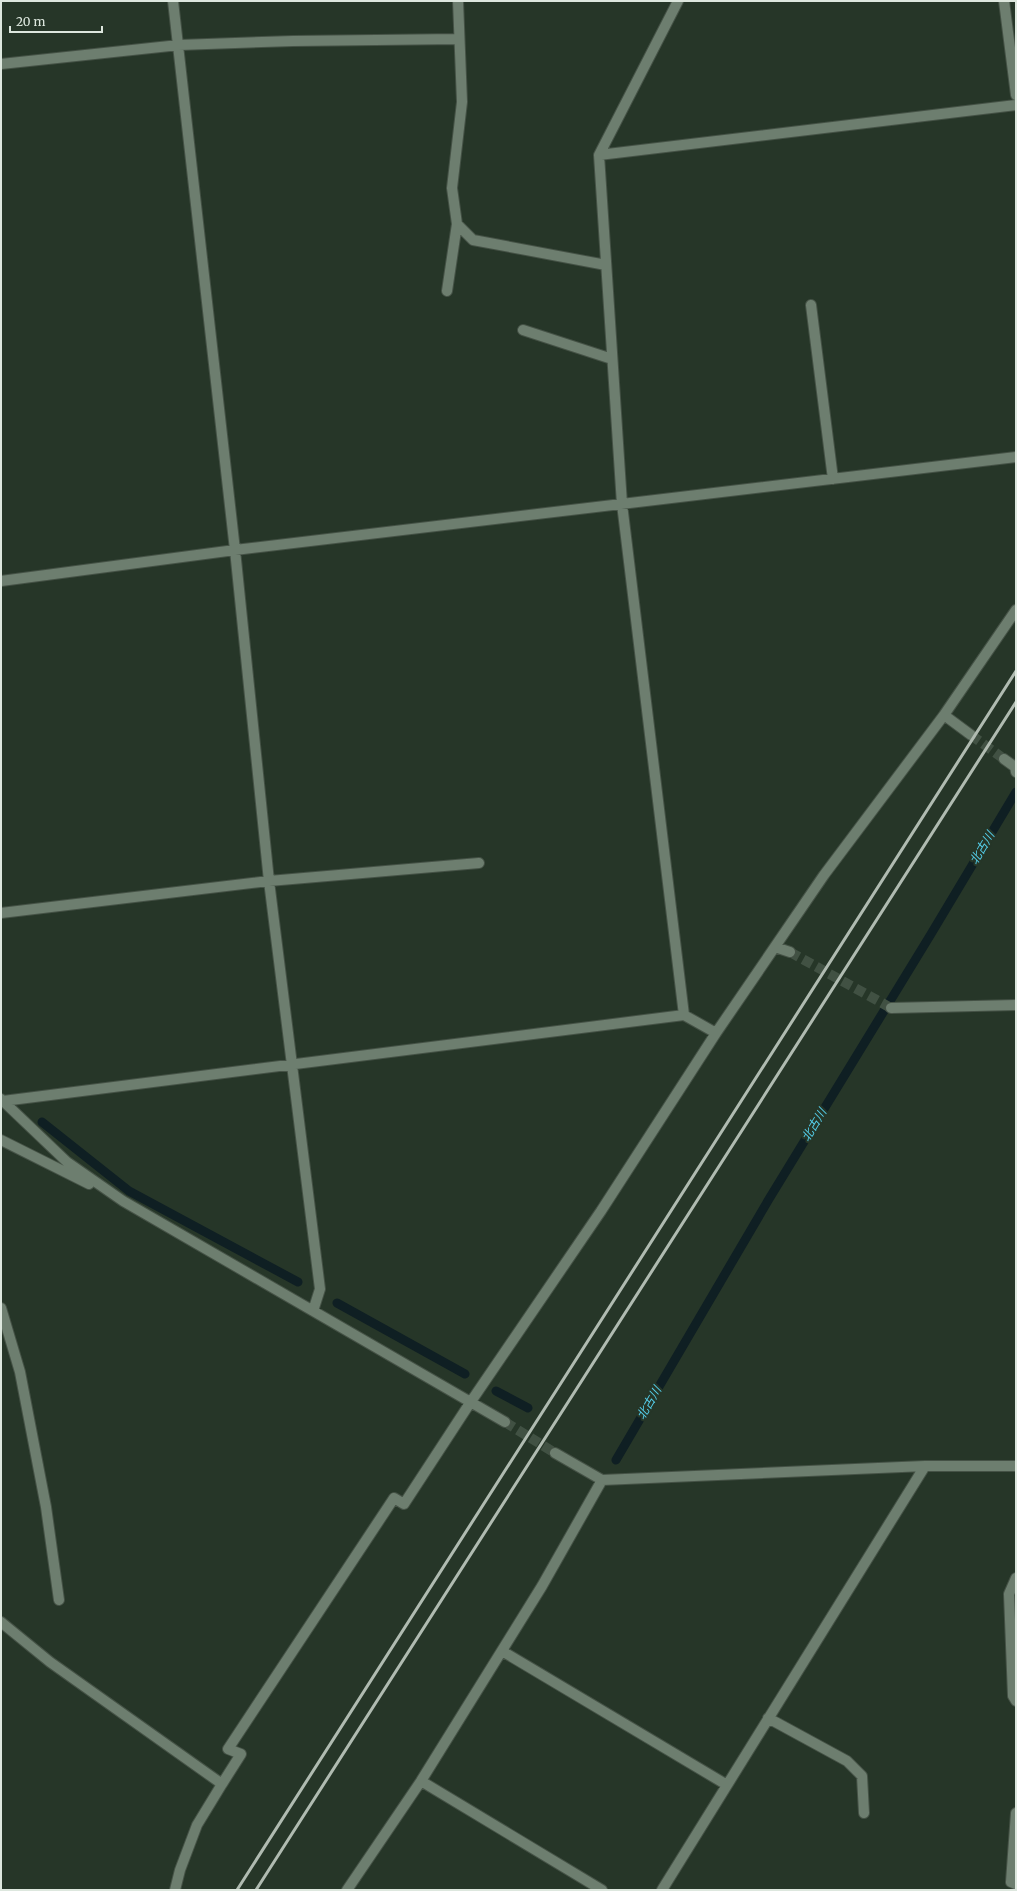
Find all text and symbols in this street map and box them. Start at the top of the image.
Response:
scale bar [10,8,102,34]
text: 20 m [16,14,45,29]
water label: 北古川 [966,827,998,867]
water label: 北古川 [798,1104,830,1144]
water label: 北古川 [633,1382,665,1422]

